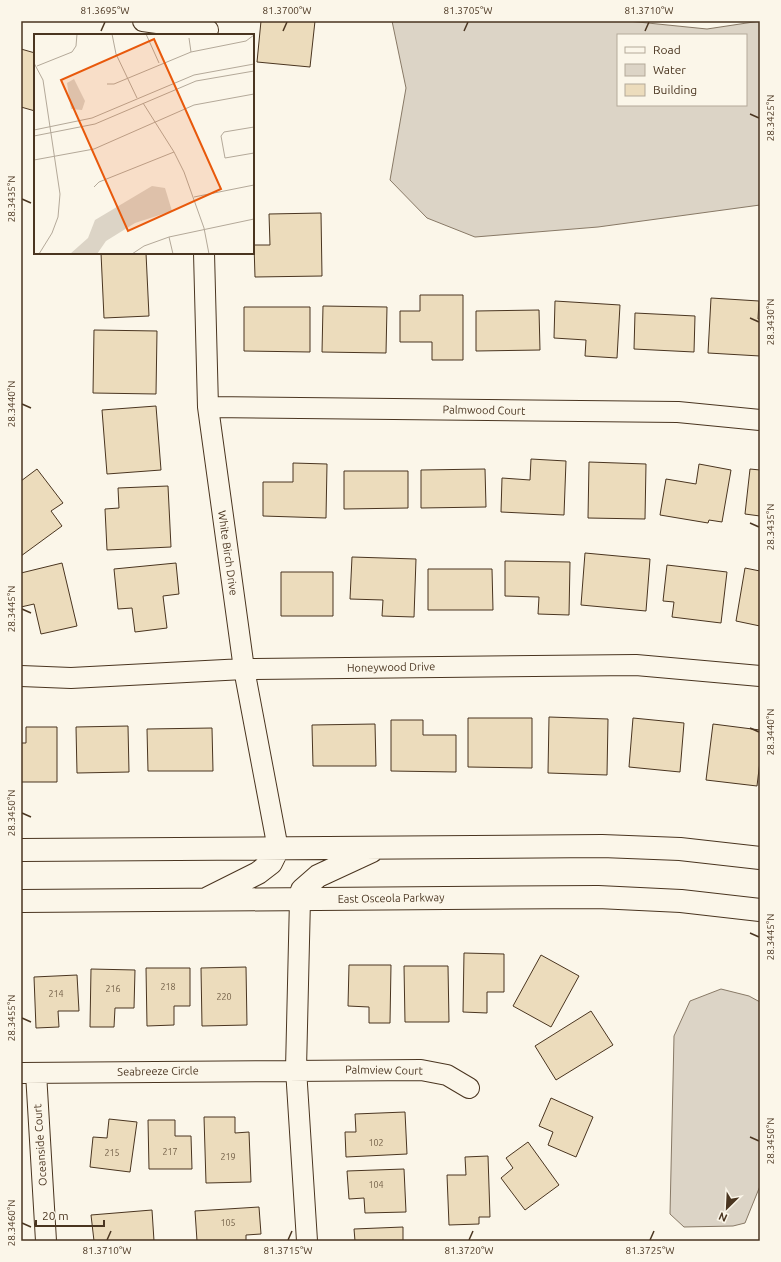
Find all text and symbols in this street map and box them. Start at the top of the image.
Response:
text: 81.3695°W [81,5,129,16]
text: 81.3700°W [263,5,311,16]
text: 81.3705°W [444,5,492,16]
text: 81.3710°W [625,5,673,16]
inset map [34,34,254,254]
legend [617,34,747,106]
text: Road [653,43,681,56]
text: Water [653,63,686,76]
text: Building [653,83,697,96]
text: 28.3425°N [765,95,776,141]
text: 28.3435°N [6,176,17,222]
text: 28.3430°N [765,299,776,345]
text: 28.3440°N [6,381,17,427]
street label: Palmwood Court [443,403,526,417]
text: 28.3435°N [765,504,776,550]
street label: White Birch Drive [216,510,240,596]
text: 28.3445°N [6,586,17,632]
street label: Honeywood Drive [347,660,435,674]
text: 28.3440°N [765,709,776,755]
text: 28.3450°N [6,790,17,836]
street label: East Osceola Parkway [338,891,445,905]
text: 28.3445°N [765,914,776,960]
house number: 218 [160,982,176,992]
house number: 216 [105,984,121,994]
house number: 214 [48,989,64,999]
house number: 220 [216,992,232,1002]
text: 28.3455°N [6,995,17,1041]
street label: Palmview Court [345,1063,424,1077]
street label: Seabreeze Circle [117,1064,199,1078]
street label: Oceanside Court [31,1103,49,1186]
text: 28.3450°N [765,1118,776,1164]
house number: 102 [368,1138,384,1148]
house number: 217 [162,1147,178,1157]
house number: 215 [104,1148,120,1158]
house number: 219 [220,1152,236,1162]
house number: 104 [368,1180,384,1190]
north arrow [707,1188,747,1228]
text: 28.3460°N [6,1200,17,1246]
scale bar [36,1202,104,1228]
text: 20 m [42,1209,69,1222]
text: N [717,1210,729,1224]
house number: 105 [220,1218,236,1228]
text: 81.3710°W [83,1245,131,1256]
text: 81.3715°W [264,1245,312,1256]
text: 81.3720°W [445,1245,493,1256]
text: 81.3725°W [626,1245,674,1256]

